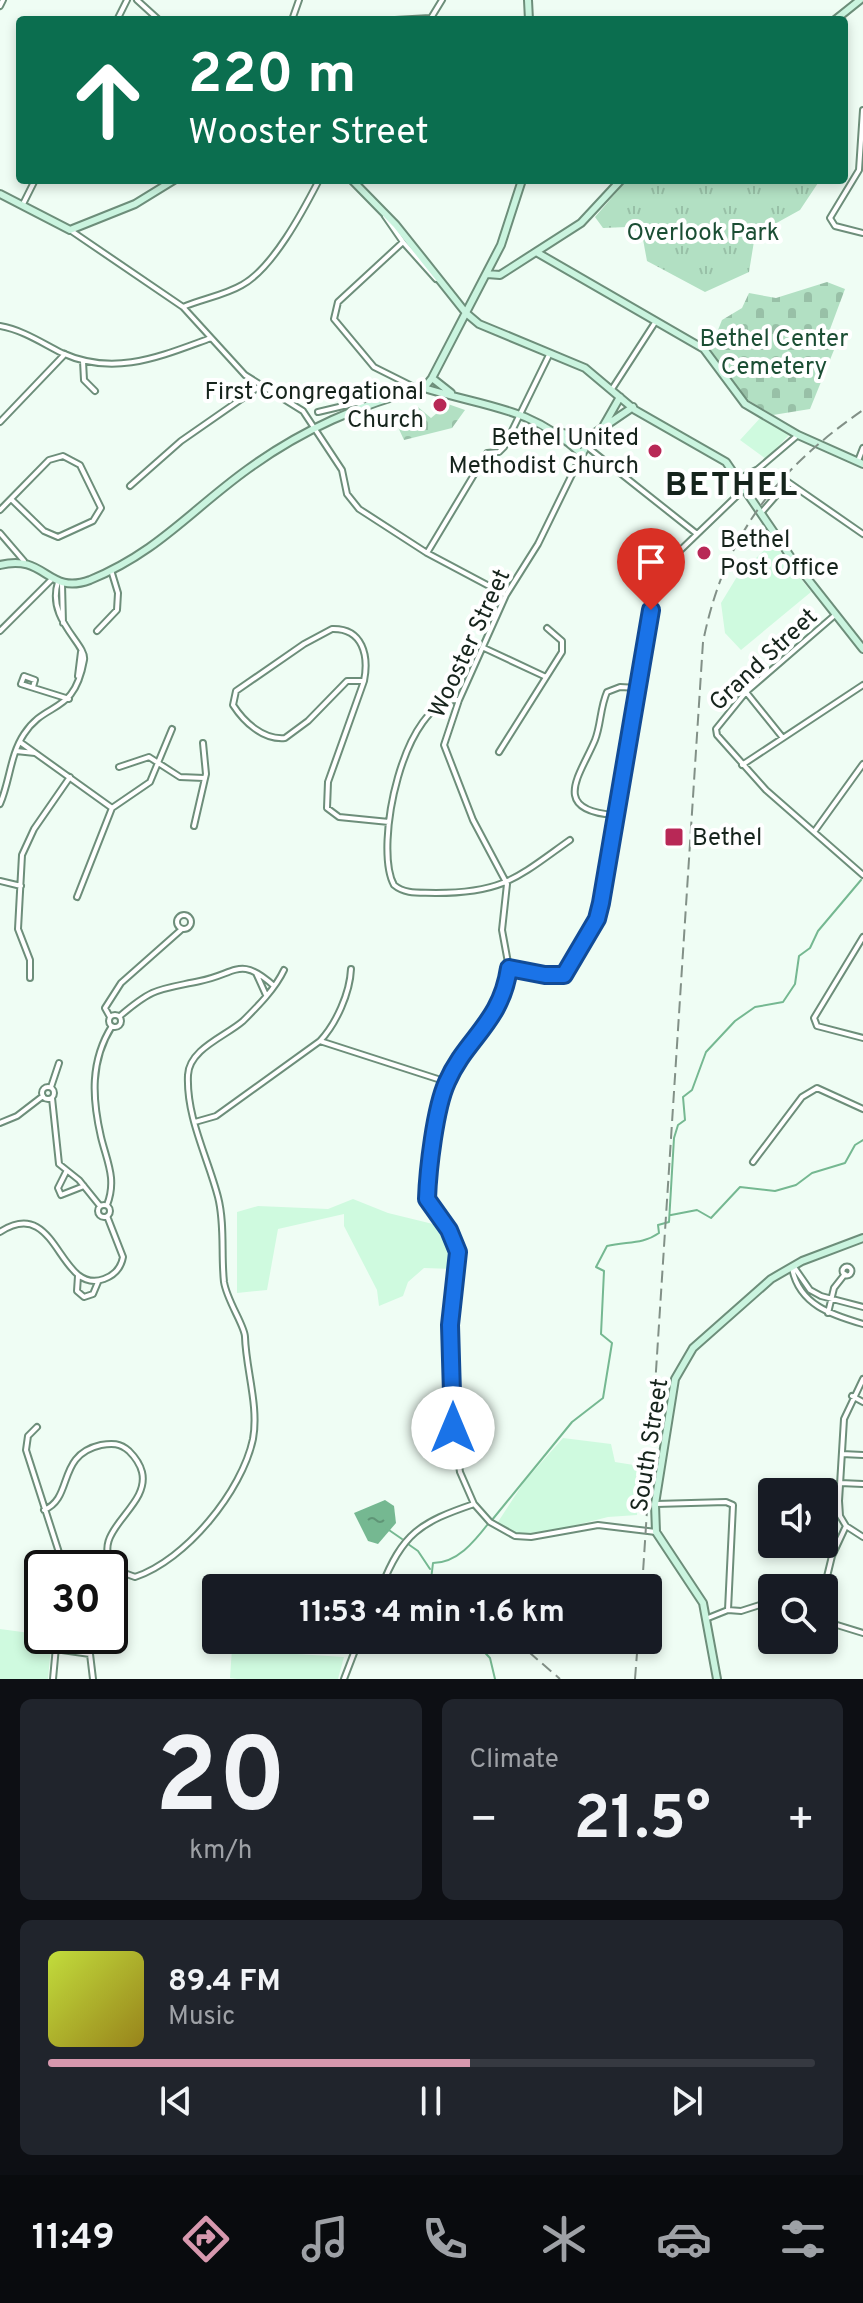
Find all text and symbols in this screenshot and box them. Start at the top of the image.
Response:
text: 220 m [188,42,356,112]
icon: ahead [56,48,160,152]
text: Wooster Street [188,111,429,157]
park label: Overlook Park [626,219,780,249]
park label: Bethel Center Cemetery [699,325,849,383]
place label: First Congregational Church [205,378,424,436]
marker: First Congregational Church [431,396,449,414]
place label: Bethel United Methodist Church [448,424,639,482]
marker: Bethel United Methodist Church [646,442,664,460]
district label: BETHEL [665,467,799,507]
place label: Bethel Post Office [720,526,839,584]
pin [617,528,685,610]
icon: arrive [629,540,673,584]
marker: Bethel Post Office [695,544,713,562]
street label: Wooster Street [423,565,518,723]
street label: Grand Street [704,603,825,718]
place label: Bethel [692,824,762,854]
marker: Bethel [663,826,685,848]
street label: South Street [626,1376,676,1514]
position arrow [411,1386,495,1470]
map controls [758,1478,838,1654]
button: sound [758,1478,838,1558]
speed limit sign: 30 [24,1550,128,1654]
button: search [758,1574,838,1654]
text: 11:53 · 4 min · 1.6 km [299,1595,565,1632]
text: 20 [155,1717,287,1849]
text: Climate [470,1744,559,1777]
text: 21.5° [574,1784,711,1860]
text: − [470,1794,498,1850]
text: + [787,1794,815,1850]
text: km/h [189,1835,252,1868]
text: 89.4 FM [168,1964,281,2001]
text: Music [168,2001,235,2034]
icon: previous [154,2079,198,2123]
icon: pause [409,2079,453,2123]
icon: next [665,2079,709,2123]
icon: directions [178,2211,234,2267]
icon: music [297,2211,353,2267]
icon: phone [417,2211,473,2267]
icon: climate [536,2211,592,2267]
icon: car [656,2211,712,2267]
icon: filters [775,2211,831,2267]
text: 11:49 [32,2216,115,2262]

